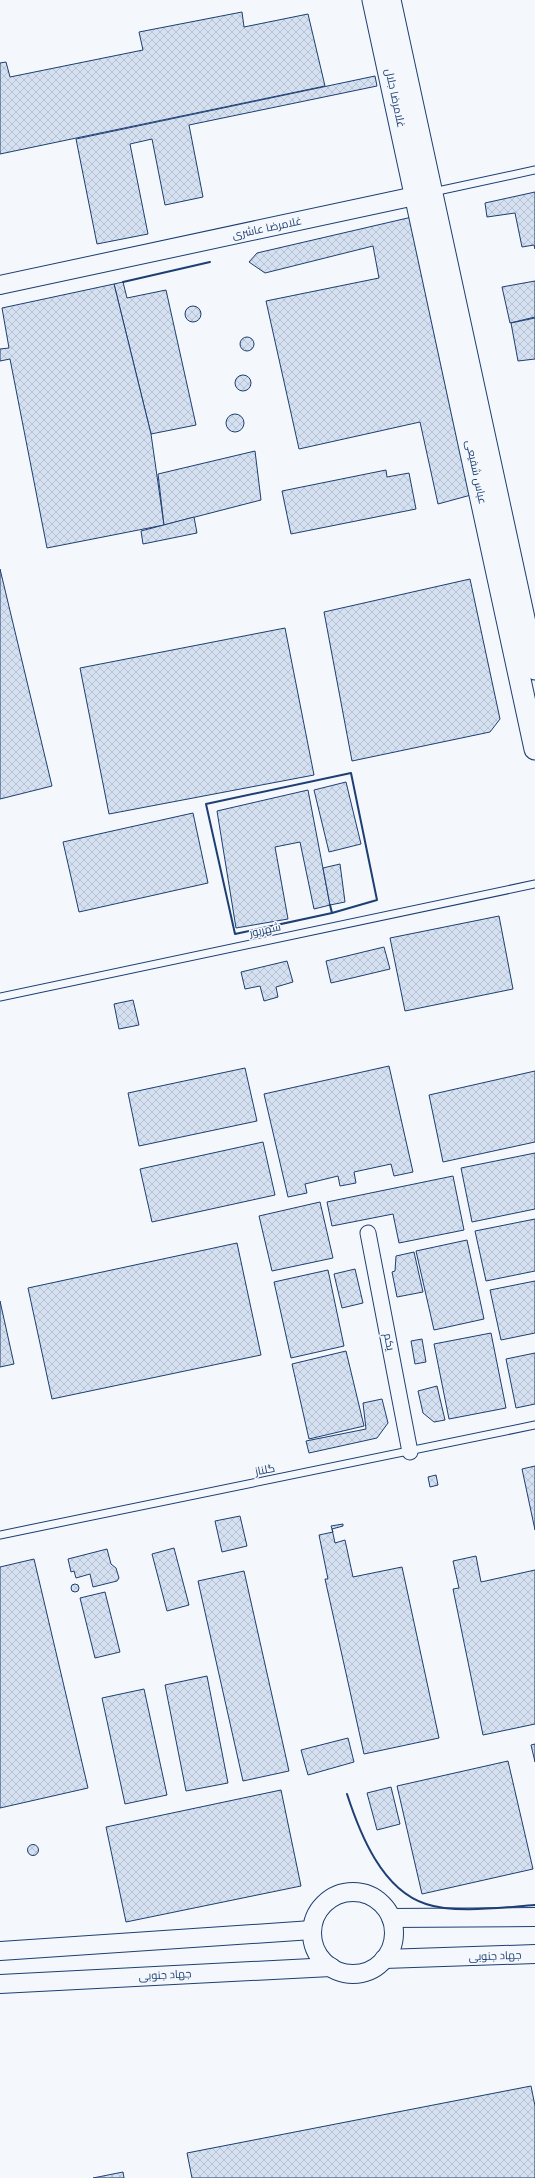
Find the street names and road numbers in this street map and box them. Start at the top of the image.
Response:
street label: غلامرضا جلال [382,67,408,129]
street label: غلامرضا عاشری [231,214,303,242]
street label: عباس شفیعی [463,439,489,505]
street label: شهریور [247,920,282,940]
street label: یکم [380,1332,397,1352]
street label: گلناز [253,1462,276,1478]
street label: جهاد جنوبی [468,1949,522,1963]
street label: جهاد جنوبی [138,1967,192,1983]

